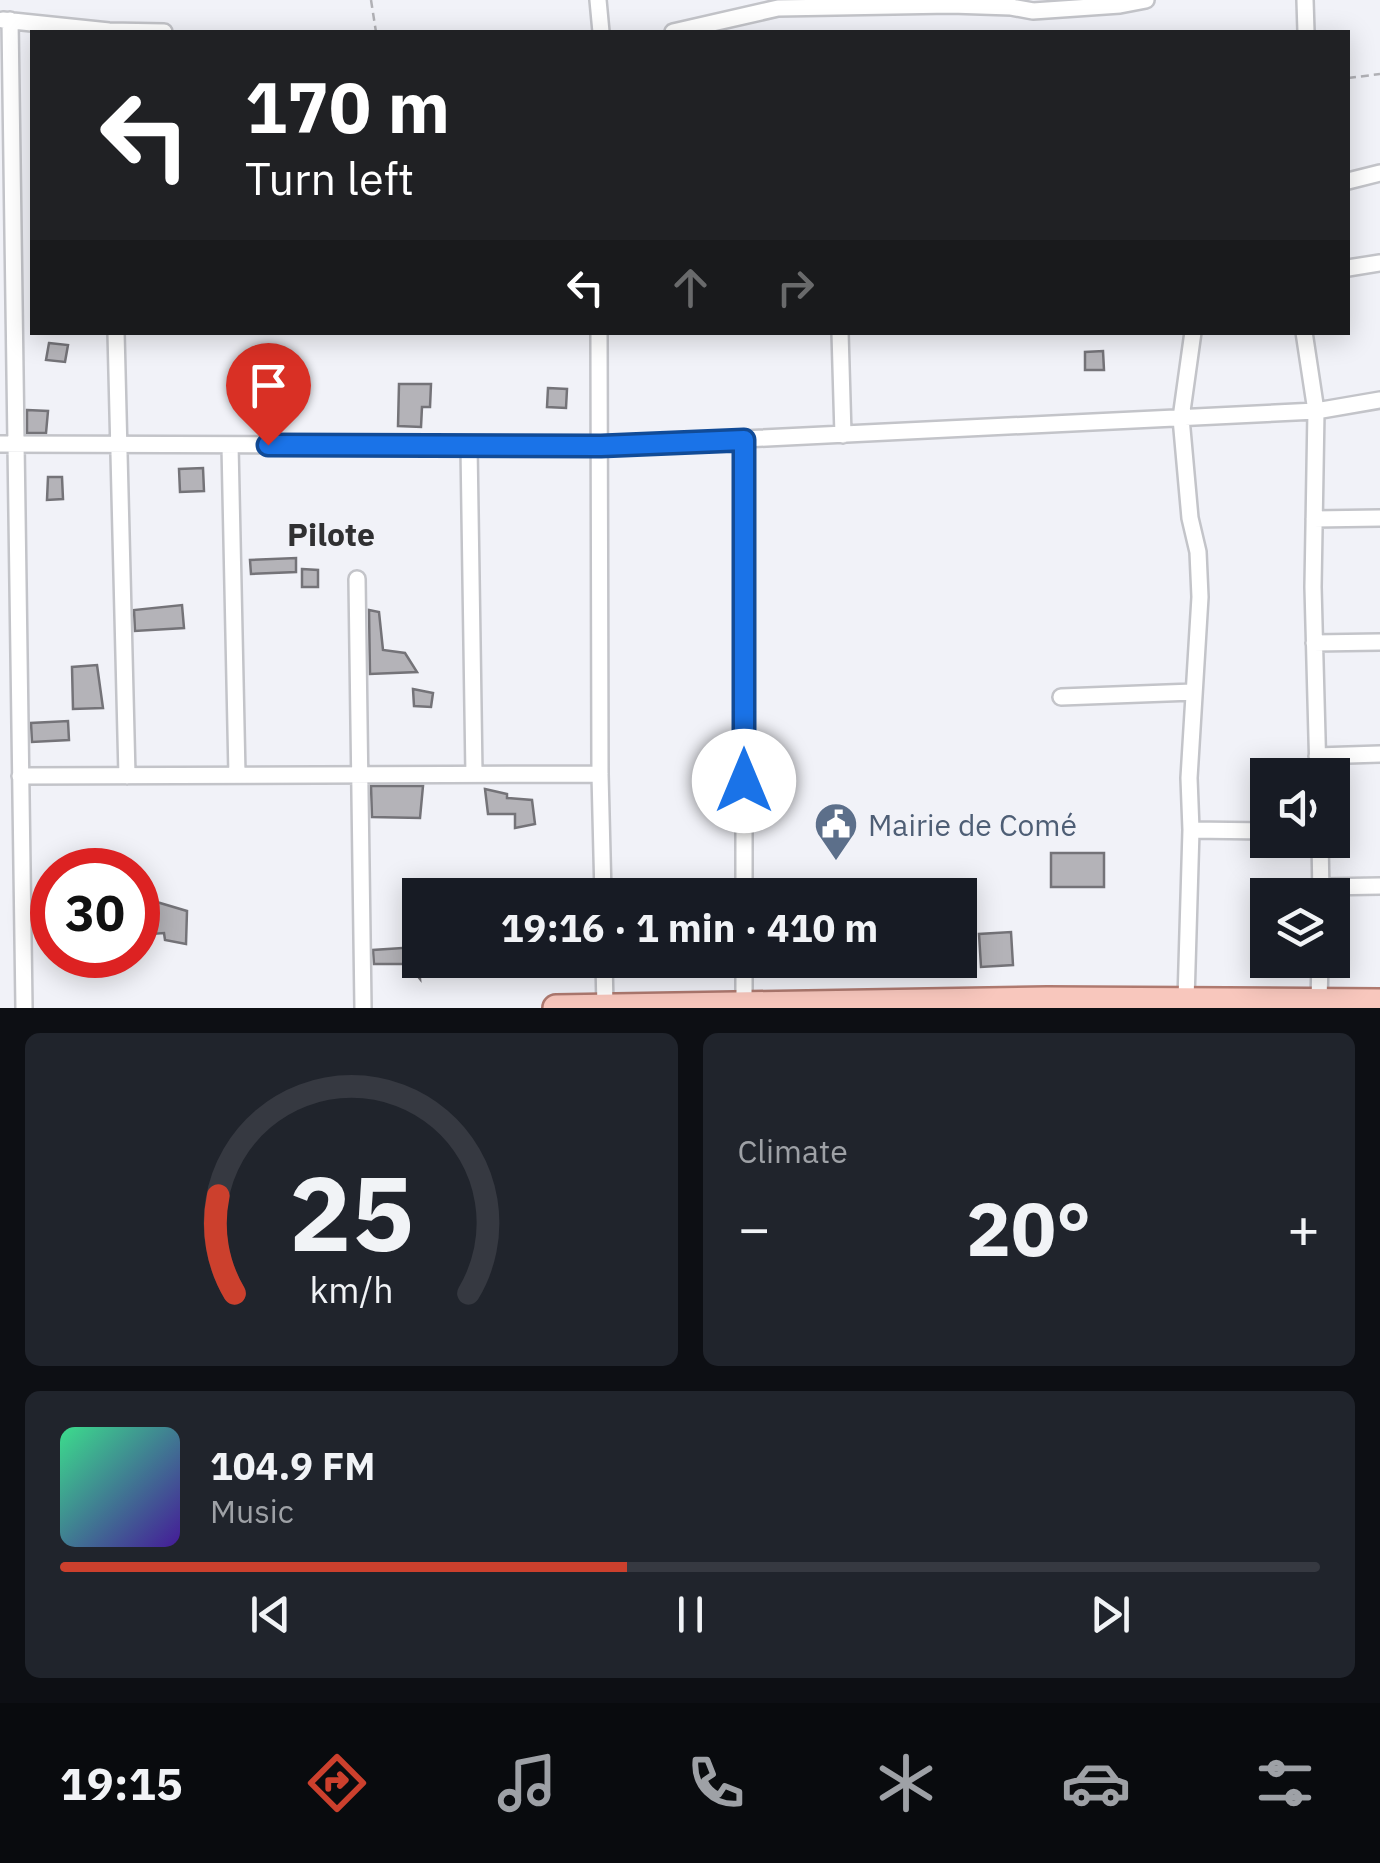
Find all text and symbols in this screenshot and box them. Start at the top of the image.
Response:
text: 170 m [245,61,450,152]
icon: left [80,70,210,200]
text: Turn left [245,149,414,207]
icon: left [558,260,613,315]
icon: ahead [663,260,718,315]
icon: right [768,260,823,315]
pin [226,343,311,446]
icon: arrive [241,358,296,413]
district label: Pilote [287,513,375,555]
position arrow [692,729,796,833]
map controls [1250,758,1350,978]
button: sound [1250,758,1350,858]
public building icon: Mairie de Comé [813,801,859,862]
place label: Mairie de Comé [868,805,1077,844]
speed limit sign: 30 [30,848,160,978]
button: layers [1250,878,1350,978]
text: 19:16 · 1 min · 410 m [501,903,878,952]
text: Climate [738,1130,848,1172]
text: 25 [289,1144,414,1280]
text: 20° [966,1179,1091,1277]
text: − [738,1192,771,1263]
text: + [1287,1192,1320,1263]
text: km/h [309,1266,393,1313]
text: 104.9 FM [210,1441,375,1490]
text: Music [210,1490,294,1532]
icon: previous [243,1587,298,1642]
icon: pause [663,1587,718,1642]
icon: next [1083,1587,1138,1642]
icon: directions [302,1748,372,1818]
icon: music [492,1748,562,1818]
icon: phone [681,1748,751,1818]
icon: climate [871,1748,941,1818]
icon: car [1061,1748,1131,1818]
icon: filters [1250,1748,1320,1818]
text: 19:15 [60,1754,183,1812]

